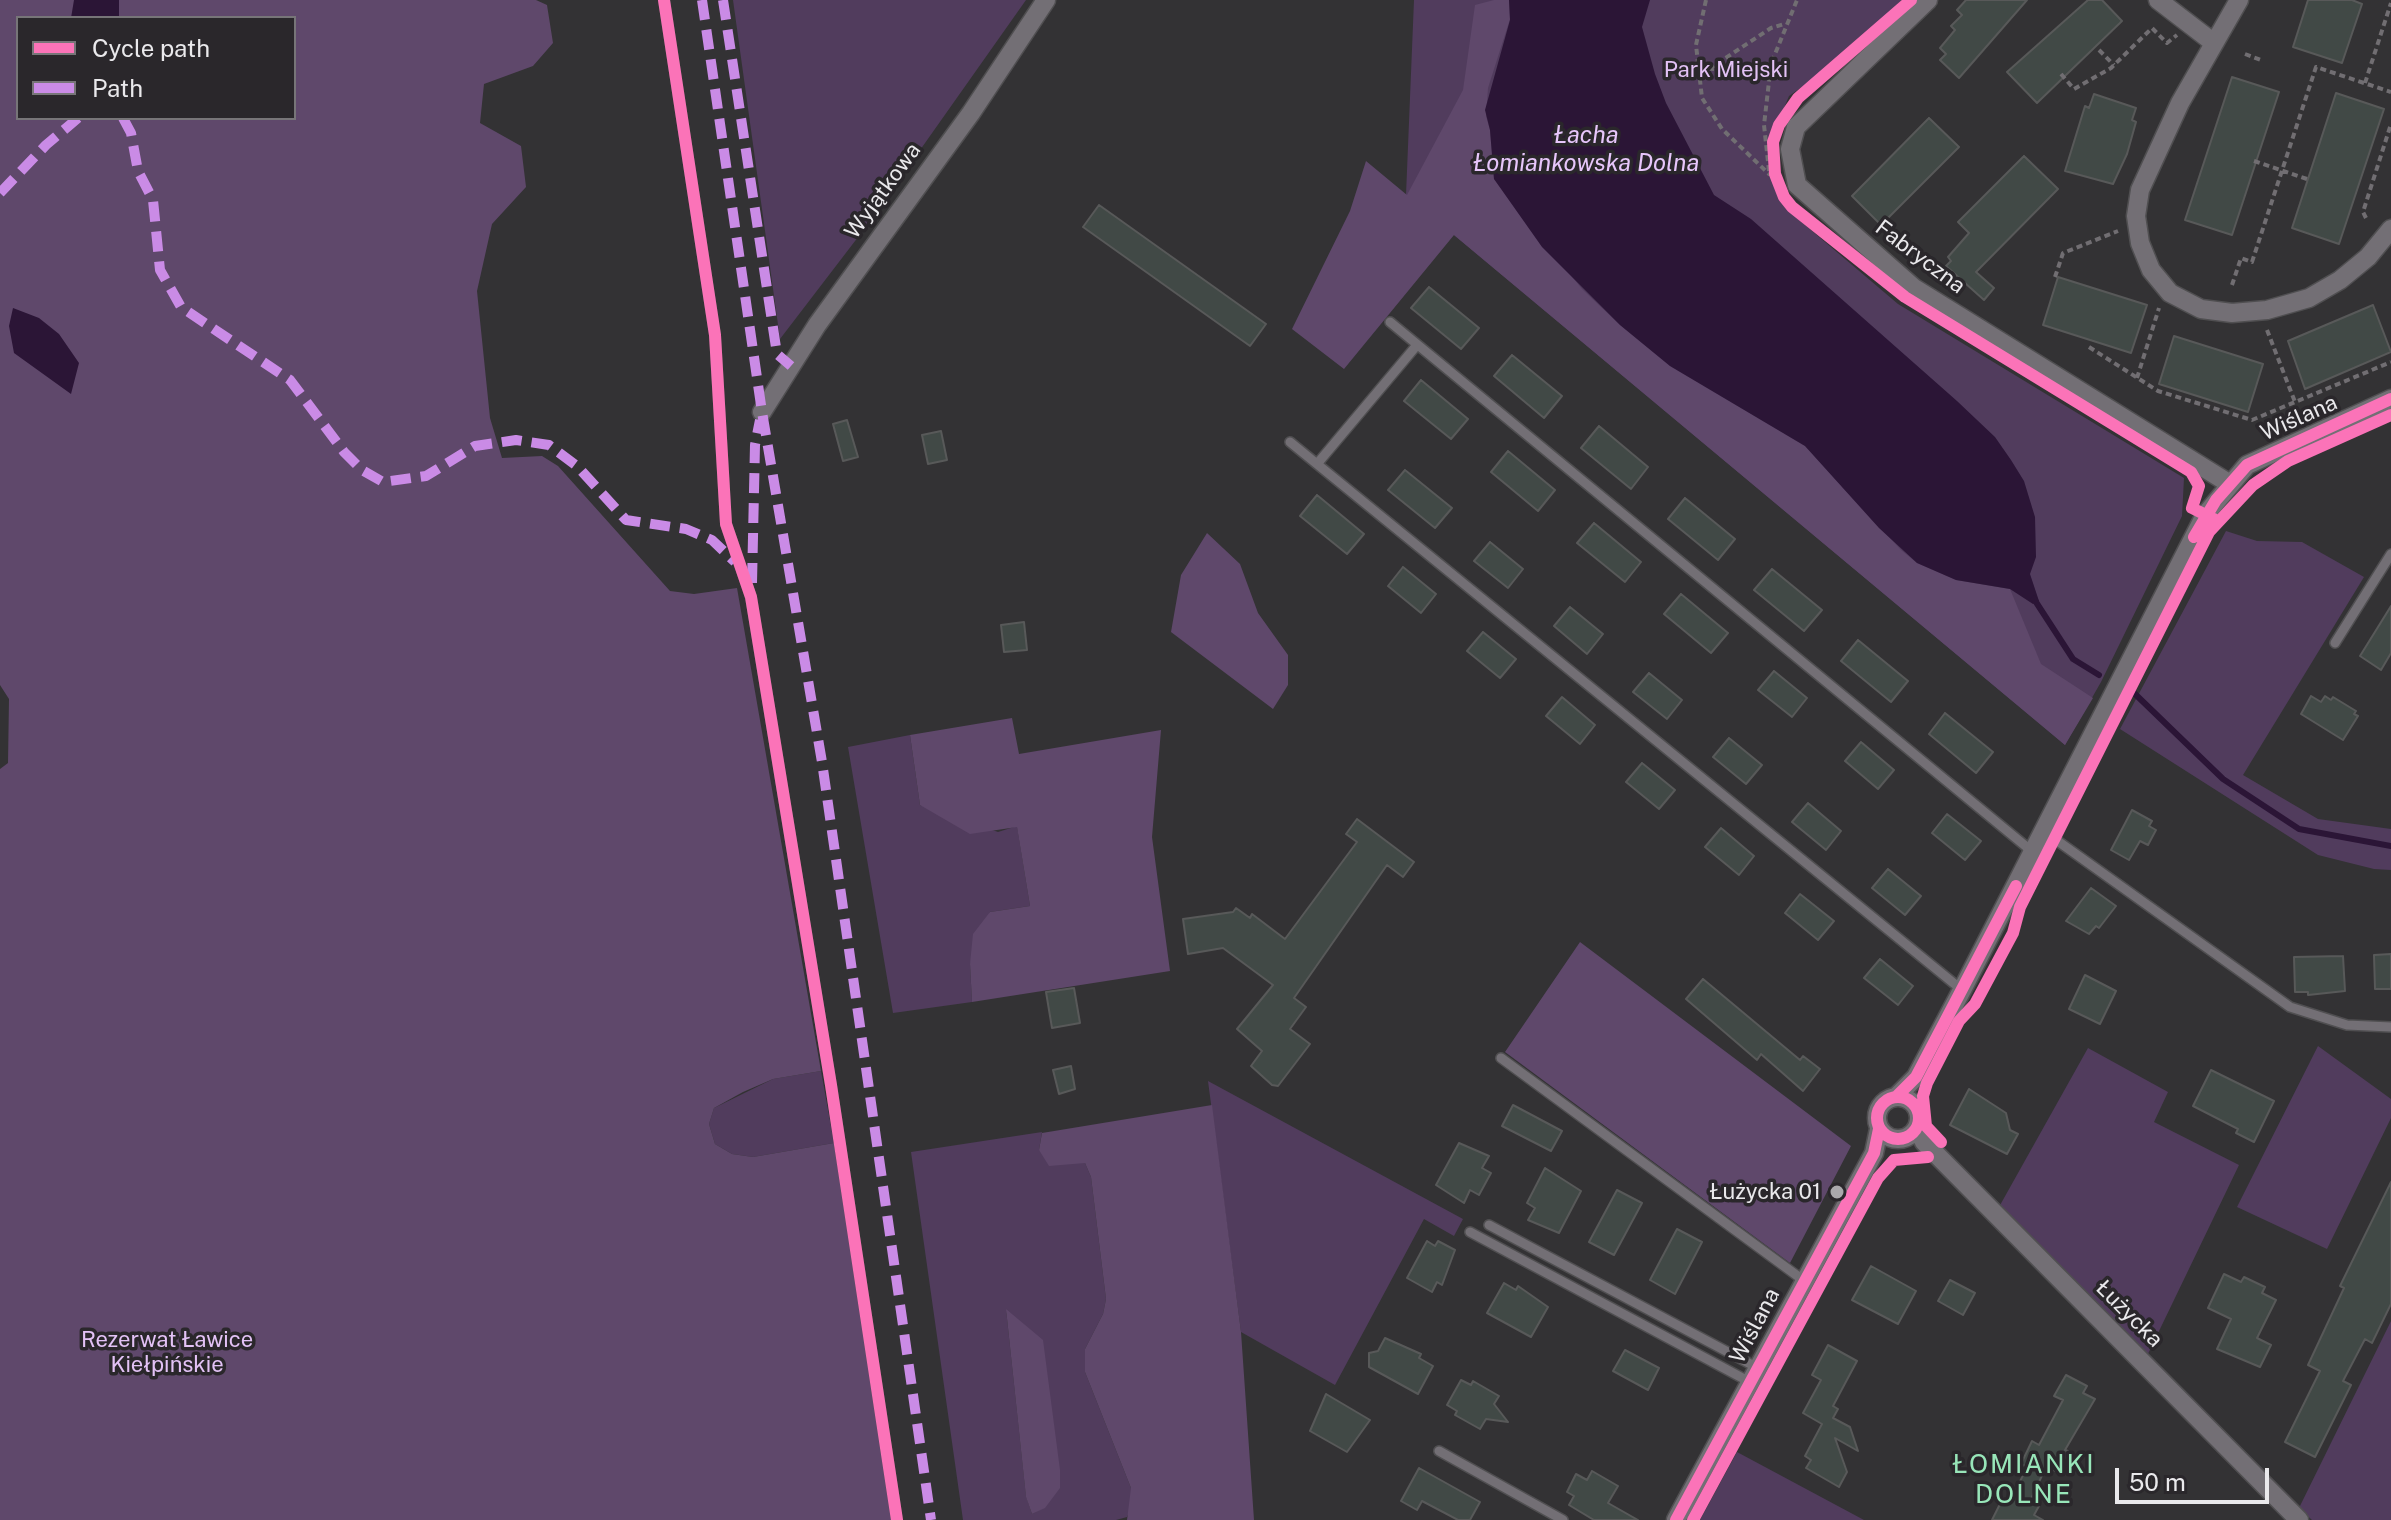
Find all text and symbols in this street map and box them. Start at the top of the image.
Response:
legend [16,16,296,120]
text: Cycle path [92,34,210,62]
park label: Park Miejski [1664,57,1788,83]
text: Path [92,74,143,102]
water label: Łacha Łomiankowska Dolna [1473,122,1699,178]
street label: Wyjątkowa [839,138,927,244]
street label: Fabryczna [1870,215,1970,299]
street label: Wiślana [2257,389,2341,447]
place label: Łużycka 01 [1710,1179,1821,1205]
marker: Łużycka 01 [1828,1183,1846,1201]
street label: Łużycka [2090,1275,2168,1353]
street label: Wiślana [1724,1284,1786,1368]
park label: Rezerwat Ławice Kiełpińskie [81,1327,253,1378]
district label: ŁOMIANKI DOLNE [1952,1449,2096,1510]
scale bar [2119,1452,2273,1502]
text: 50 m [2129,1468,2186,1496]

